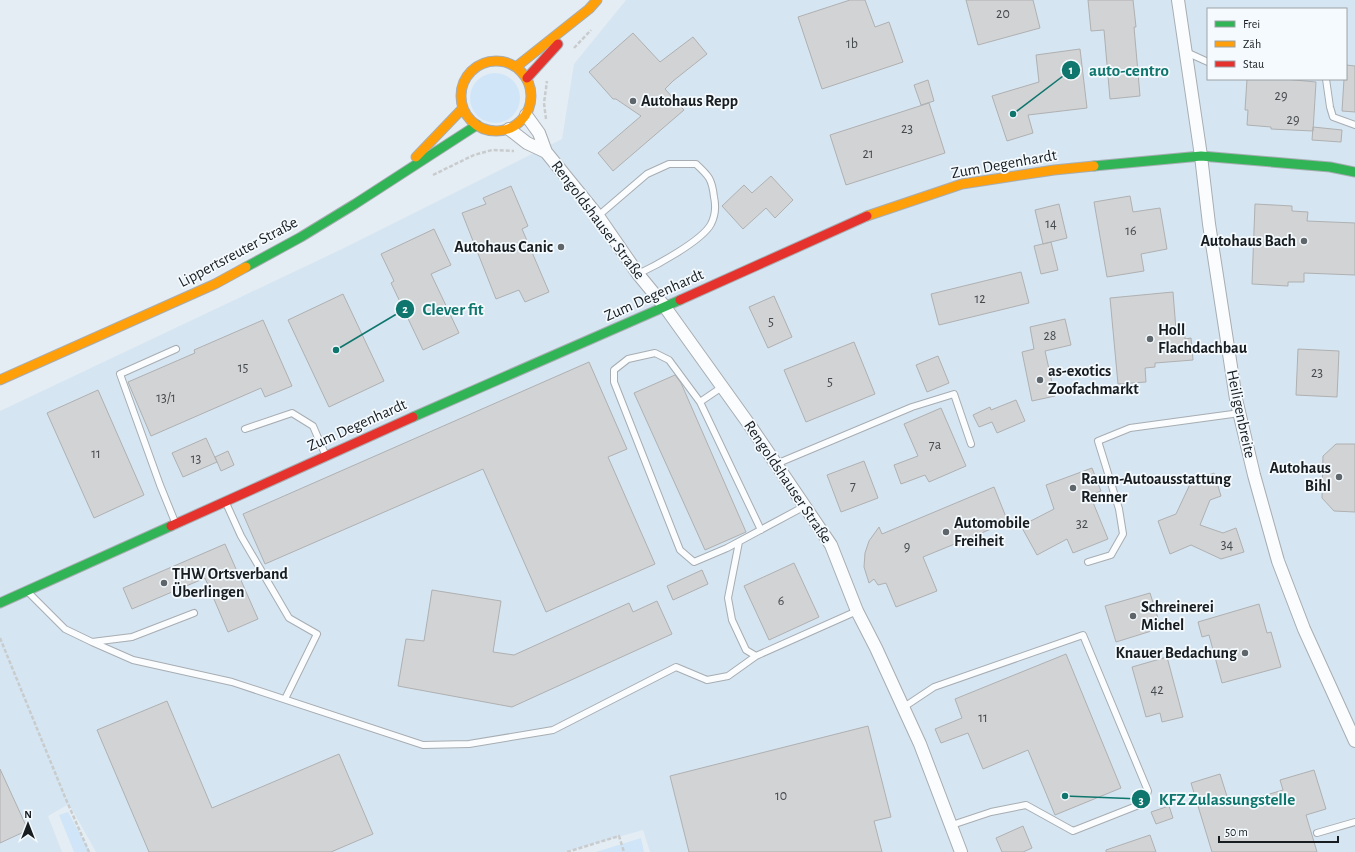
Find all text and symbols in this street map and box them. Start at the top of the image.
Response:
house number: 20 [996,7,1010,21]
legend [1207,8,1347,80]
text: Frei [1243,18,1260,30]
house number: 1b [846,37,858,51]
text: Zäh [1243,38,1261,50]
callout: auto-centro [1061,55,1176,84]
text: Stau [1243,58,1264,70]
text: auto-centro [1089,62,1169,79]
text: 1 [1069,64,1073,76]
house number: 29 [1275,89,1287,103]
place label: Autohaus Repp [641,93,738,109]
marker: Autohaus Repp [628,96,638,106]
house number: 29 [1287,113,1299,127]
house number: 23 [901,122,913,136]
house number: 21 [862,147,874,161]
street label: Zum Degenhardt [950,147,1058,181]
street label: Rengoldshauser Straße [548,158,648,282]
street label: Lippertsreuter Straße [176,214,300,290]
house number: 14 [1045,217,1057,231]
house number: 16 [1125,224,1137,238]
place label: Autohaus Bach [1200,233,1296,249]
marker: Autohaus Bach [1299,236,1309,246]
place label: Autohaus Canic [454,239,553,255]
marker: Autohaus Canic [556,242,566,252]
street label: Zum Degenhardt [602,266,706,324]
house number: 12 [974,292,986,306]
callout: Clever fit [395,294,492,323]
text: Clever fit [422,301,484,318]
text: 2 [402,303,408,315]
house number: 5 [768,315,774,329]
place label: Holl Flachdachbau [1158,322,1248,356]
house number: 28 [1043,329,1057,343]
marker: Holl Flachdachbau [1145,334,1155,344]
house number: 15 [238,361,248,375]
place label: as-exotics Zoofachmarkt [1048,363,1139,397]
house number: 23 [1311,366,1323,380]
street label: Heiligenbreite [1224,368,1258,460]
house number: 5 [827,375,833,389]
marker: as-exotics Zoofachmarkt [1035,375,1045,385]
house number: 13/1 [156,391,176,405]
street label: Zum Degenhardt [305,396,409,454]
street label: Rengoldshauser Straße [741,418,835,546]
house number: 7a [929,438,942,452]
house number: 11 [91,447,101,461]
house number: 13 [191,452,202,466]
place label: Autohaus Bihl [1269,460,1331,494]
place label: Raum-Autoausstattung Renner [1081,471,1232,505]
marker: Autohaus Bihl [1334,472,1344,482]
house number: 7 [850,479,856,493]
marker: Raum-Autoausstattung Renner [1068,483,1078,493]
place label: Automobile Freiheit [954,515,1030,549]
house number: 32 [1076,517,1088,531]
marker: Automobile Freiheit [941,527,951,537]
house number: 34 [1221,538,1234,552]
house number: 9 [904,540,910,554]
place label: THW Ortsverband Überlingen [172,566,289,600]
marker: THW Ortsverband Überlingen [159,578,169,588]
house number: 6 [778,594,784,608]
place label: Schreinerei Michel [1141,599,1214,633]
marker: Schreinerei Michel [1128,611,1138,621]
place label: Knauer Bedachung [1116,645,1238,661]
marker: Knauer Bedachung [1240,648,1250,658]
house number: 42 [1150,683,1164,697]
house number: 11 [978,711,988,725]
callout: KFZ Zulassungstelle [1131,785,1303,814]
house number: 10 [775,789,787,803]
text: KFZ Zulassungstelle [1159,791,1295,808]
text: 3 [1138,794,1144,806]
north arrow [8,804,48,844]
text: N [24,809,32,820]
scale bar [1219,818,1338,844]
text: 50 m [1225,826,1248,838]

